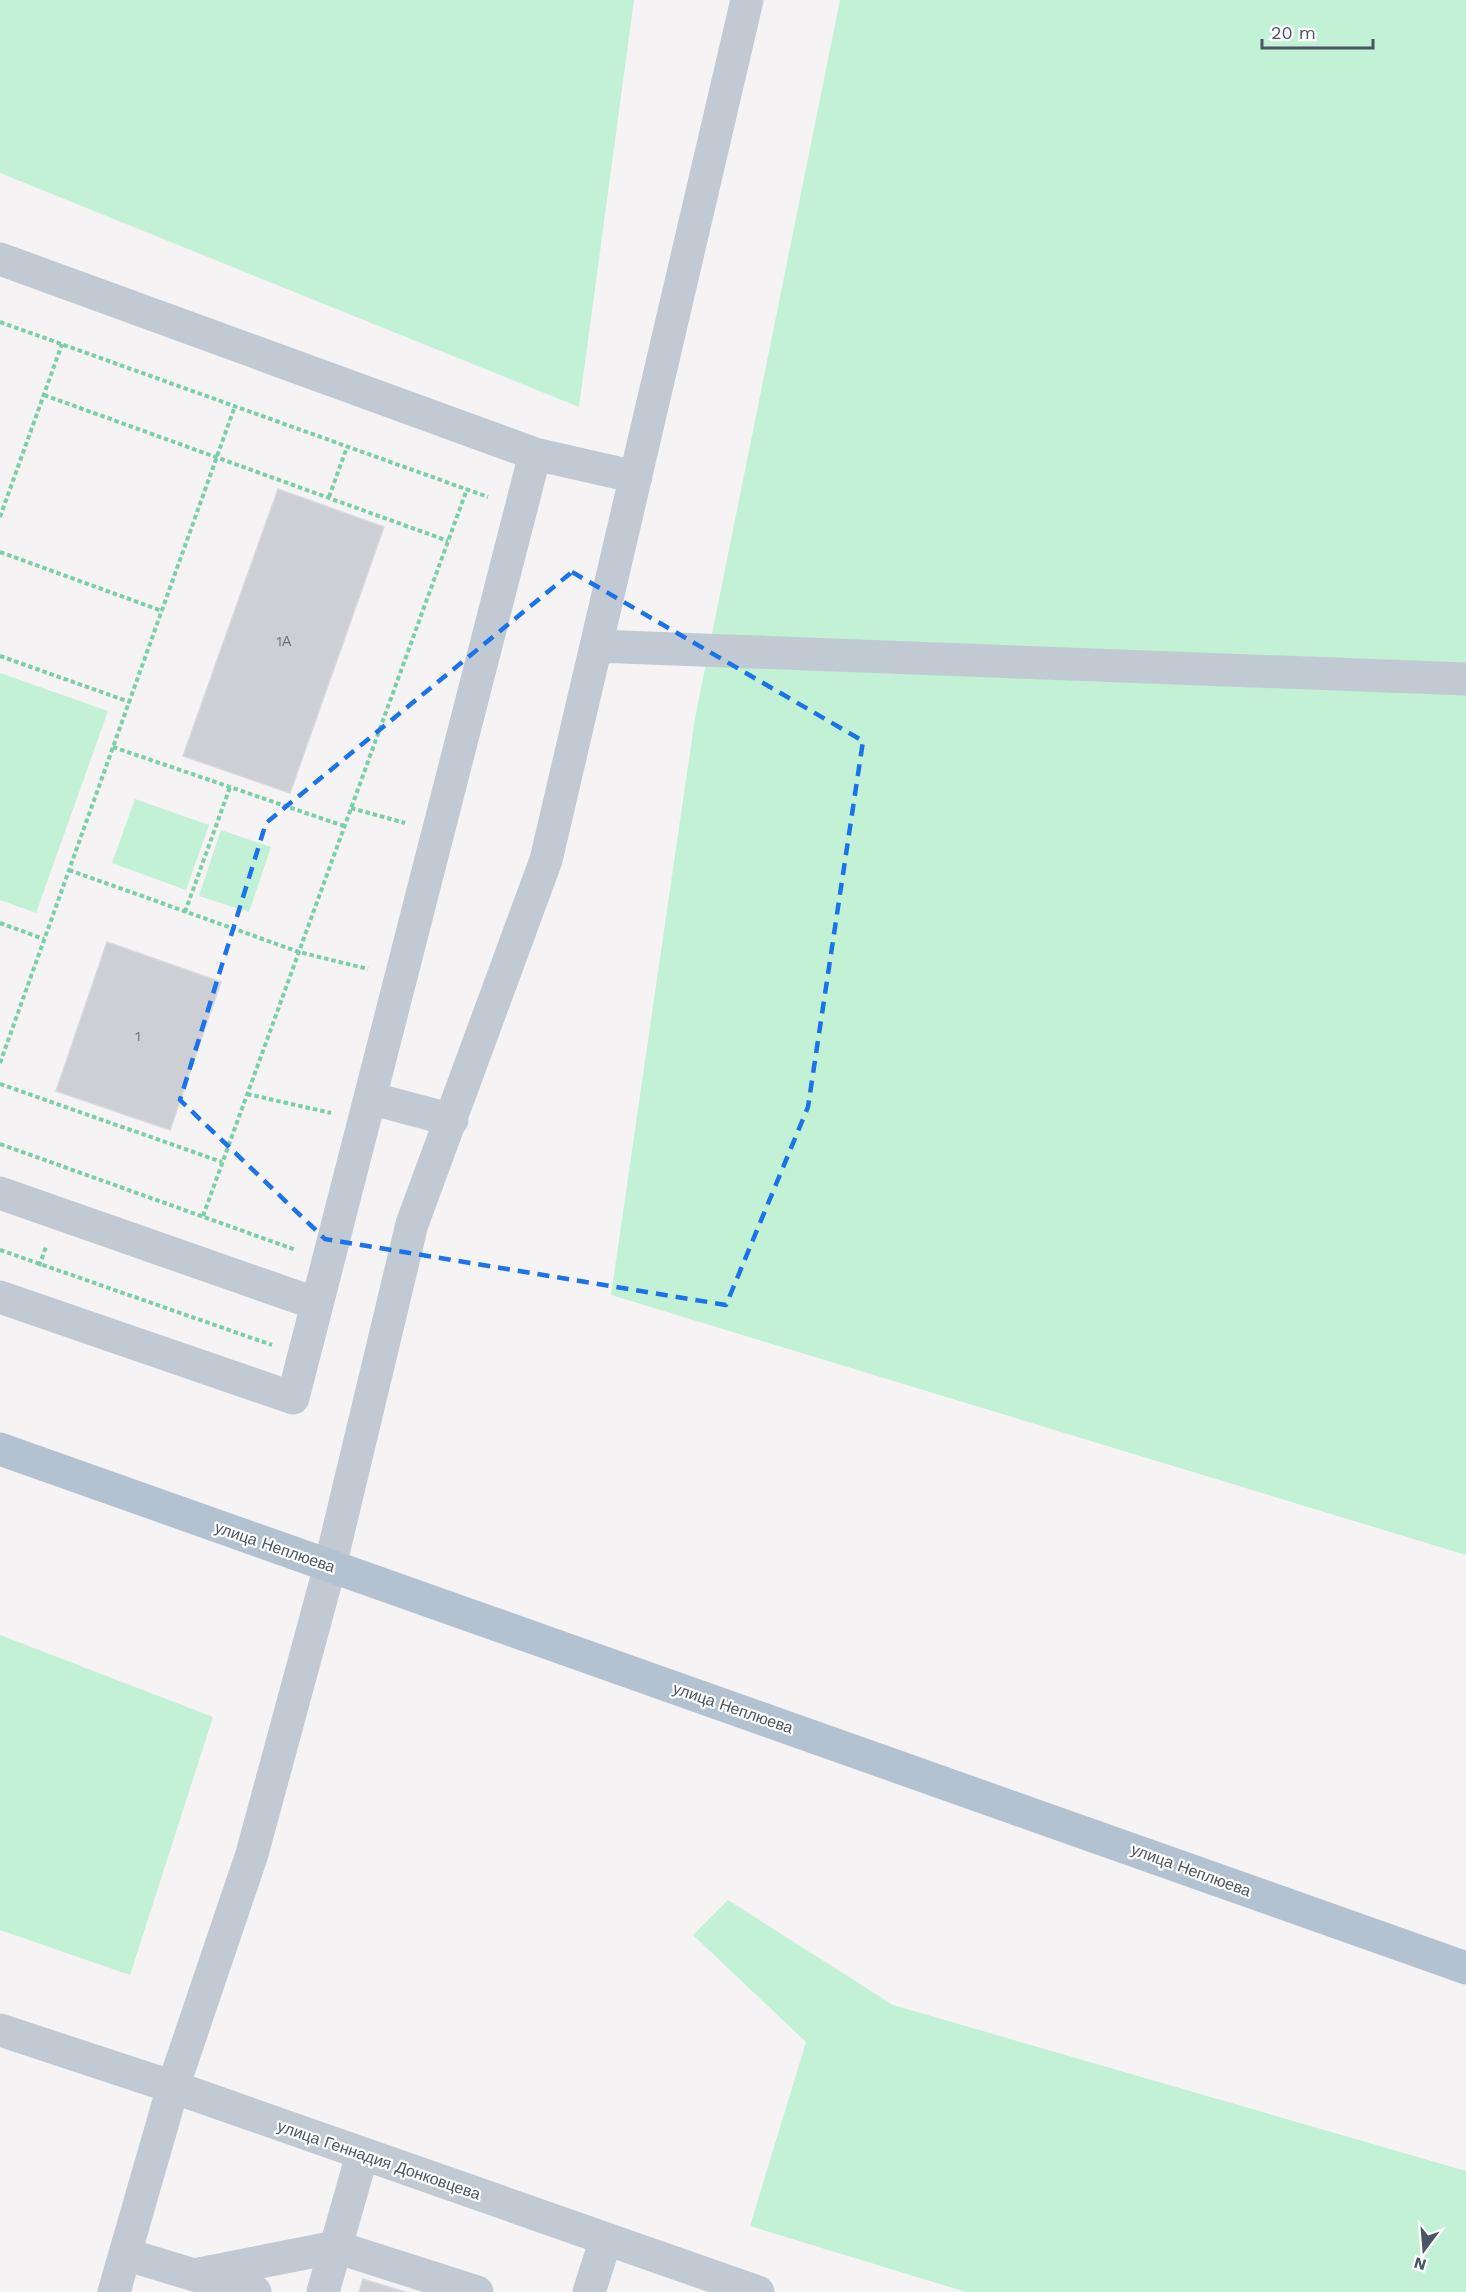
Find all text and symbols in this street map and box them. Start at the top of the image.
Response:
scale bar [1262,12,1373,50]
text: 20 m [1271,22,1316,43]
house number: 1А [277,633,292,649]
house number: 1 [135,1028,141,1044]
street label: улица Неплюева [212,1518,338,1577]
street label: улица Неплюева [670,1679,796,1738]
street label: улица Неплюева [1129,1840,1254,1901]
street label: улица Геннадия Донковцева [275,2116,483,2204]
north arrow [1394,2220,1454,2280]
text: N [1412,2253,1428,2275]

